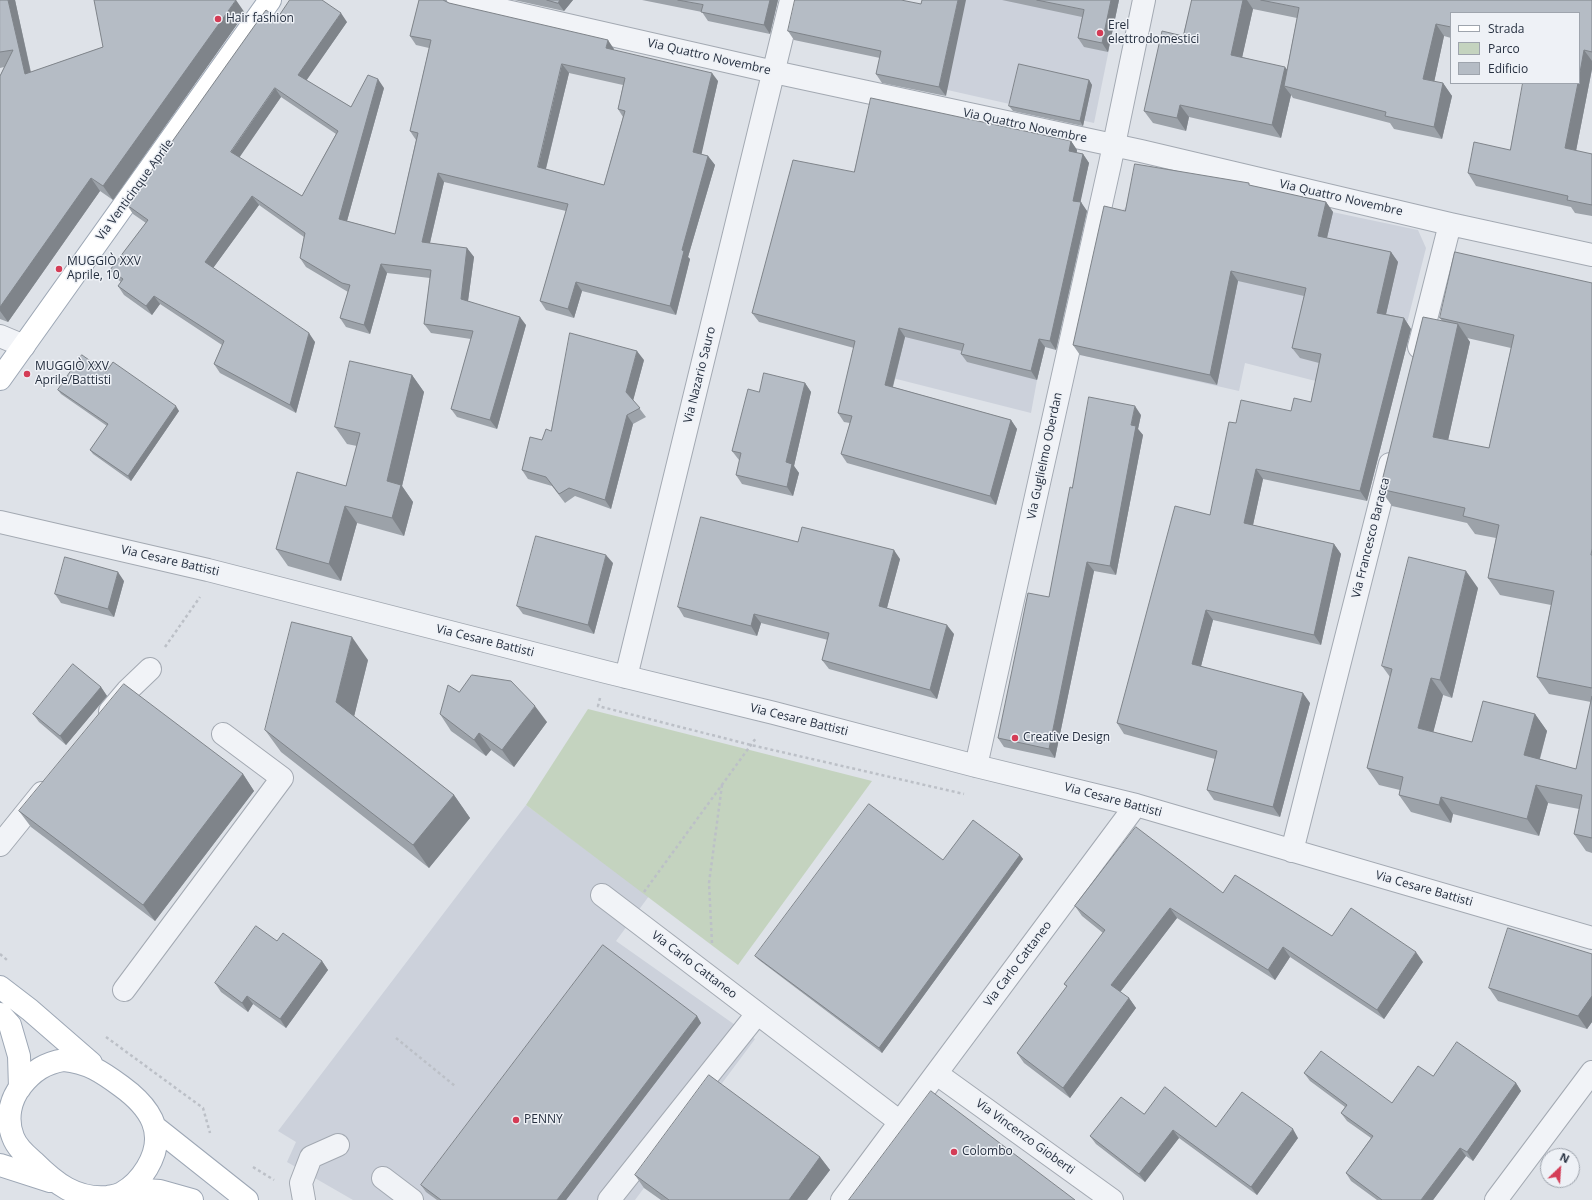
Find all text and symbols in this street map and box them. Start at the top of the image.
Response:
place label: Hair fashion [226,12,294,26]
legend [1450,12,1580,84]
marker: Hair fashion [213,14,223,24]
place label: Erel elettrodomestici [1108,19,1199,47]
text: Strada [1488,20,1524,37]
marker: Erel elettrodomestici [1095,28,1105,38]
street label: Via Quattro Novembre [646,36,772,78]
text: Parco [1488,40,1520,57]
text: Edificio [1488,60,1528,77]
street label: Via Quattro Novembre [962,106,1088,146]
street label: Via Venticinque Aprile [93,136,177,244]
street label: Via Quattro Novembre [1278,177,1404,219]
place label: MUGGIÒ XXV Aprile, 10 [67,255,141,283]
marker: MUGGIÒ XXV Aprile, 10 [54,264,64,274]
street label: Via Nazario Sauro [681,325,719,425]
place label: MUGGIÒ XXV Aprile/Battisti [35,360,111,388]
marker: MUGGIÒ XXV Aprile/Battisti [22,369,32,379]
street label: Via Guglielmo Oberdan [1024,391,1066,521]
street label: Via Francesco Baracca [1349,476,1393,600]
street label: Via Cesare Battisti [119,543,221,579]
street label: Via Cesare Battisti [435,622,535,660]
street label: Via Cesare Battisti [749,701,849,739]
place label: Creative Design [1023,731,1110,745]
marker: Creative Design [1010,733,1020,743]
street label: Via Cesare Battisti [1063,780,1163,820]
street label: Via Cesare Battisti [1374,868,1474,910]
street label: Via Carlo Cattaneo [981,918,1055,1010]
street label: Via Carlo Cattaneo [648,928,740,1002]
street label: Via Vincenzo Gioberti [973,1096,1077,1178]
place label: PENNY [524,1113,563,1127]
marker: PENNY [511,1115,521,1125]
place label: Colombo [962,1145,1013,1159]
marker: Colombo [949,1147,959,1157]
north arrow [1540,1148,1580,1188]
text: N [1558,1149,1572,1166]

